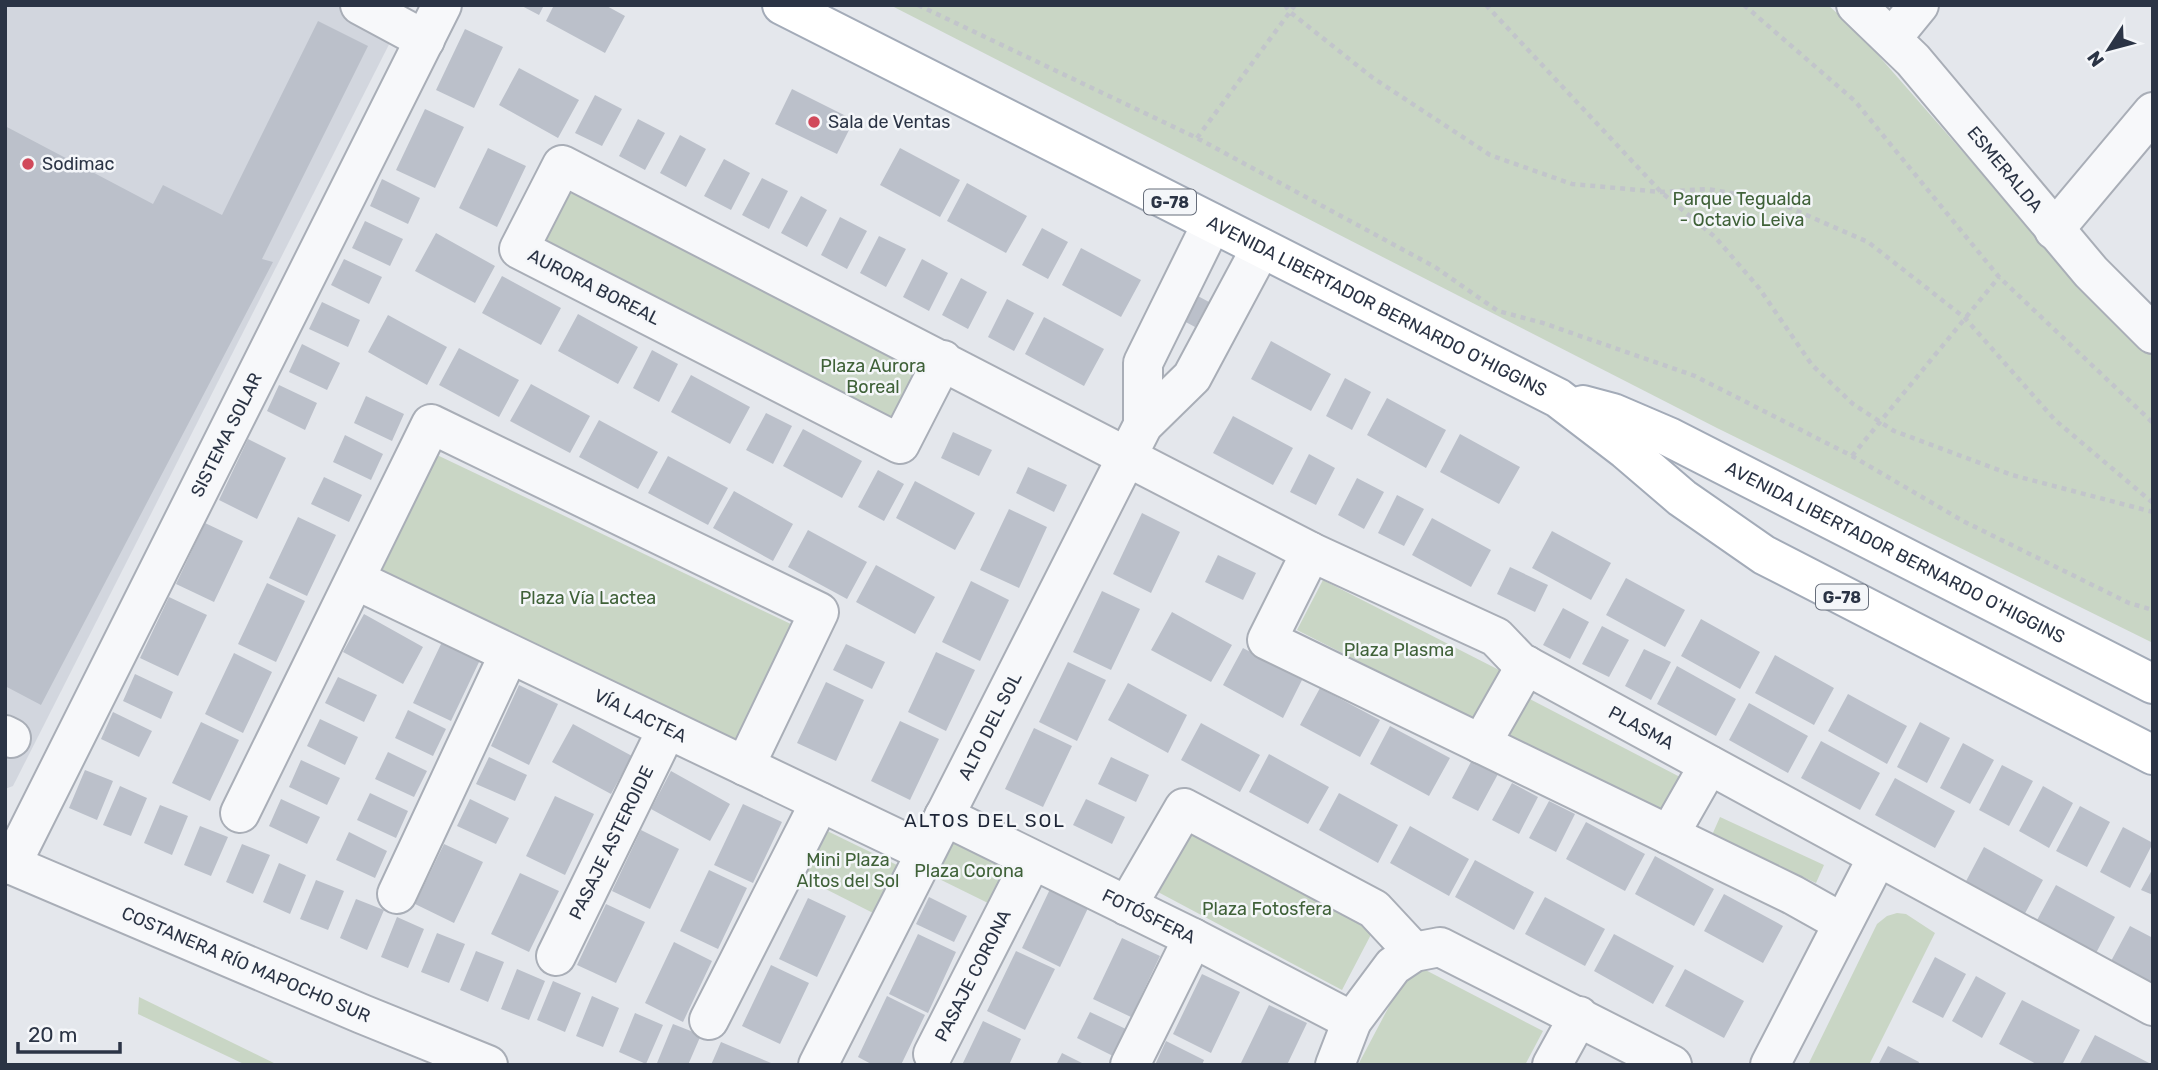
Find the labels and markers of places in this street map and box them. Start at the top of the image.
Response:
place label: Sala de Ventas [828,111,950,133]
marker: Sala de Ventas [806,114,822,130]
place label: Sodimac [42,153,115,175]
marker: Sodimac [20,156,36,172]

